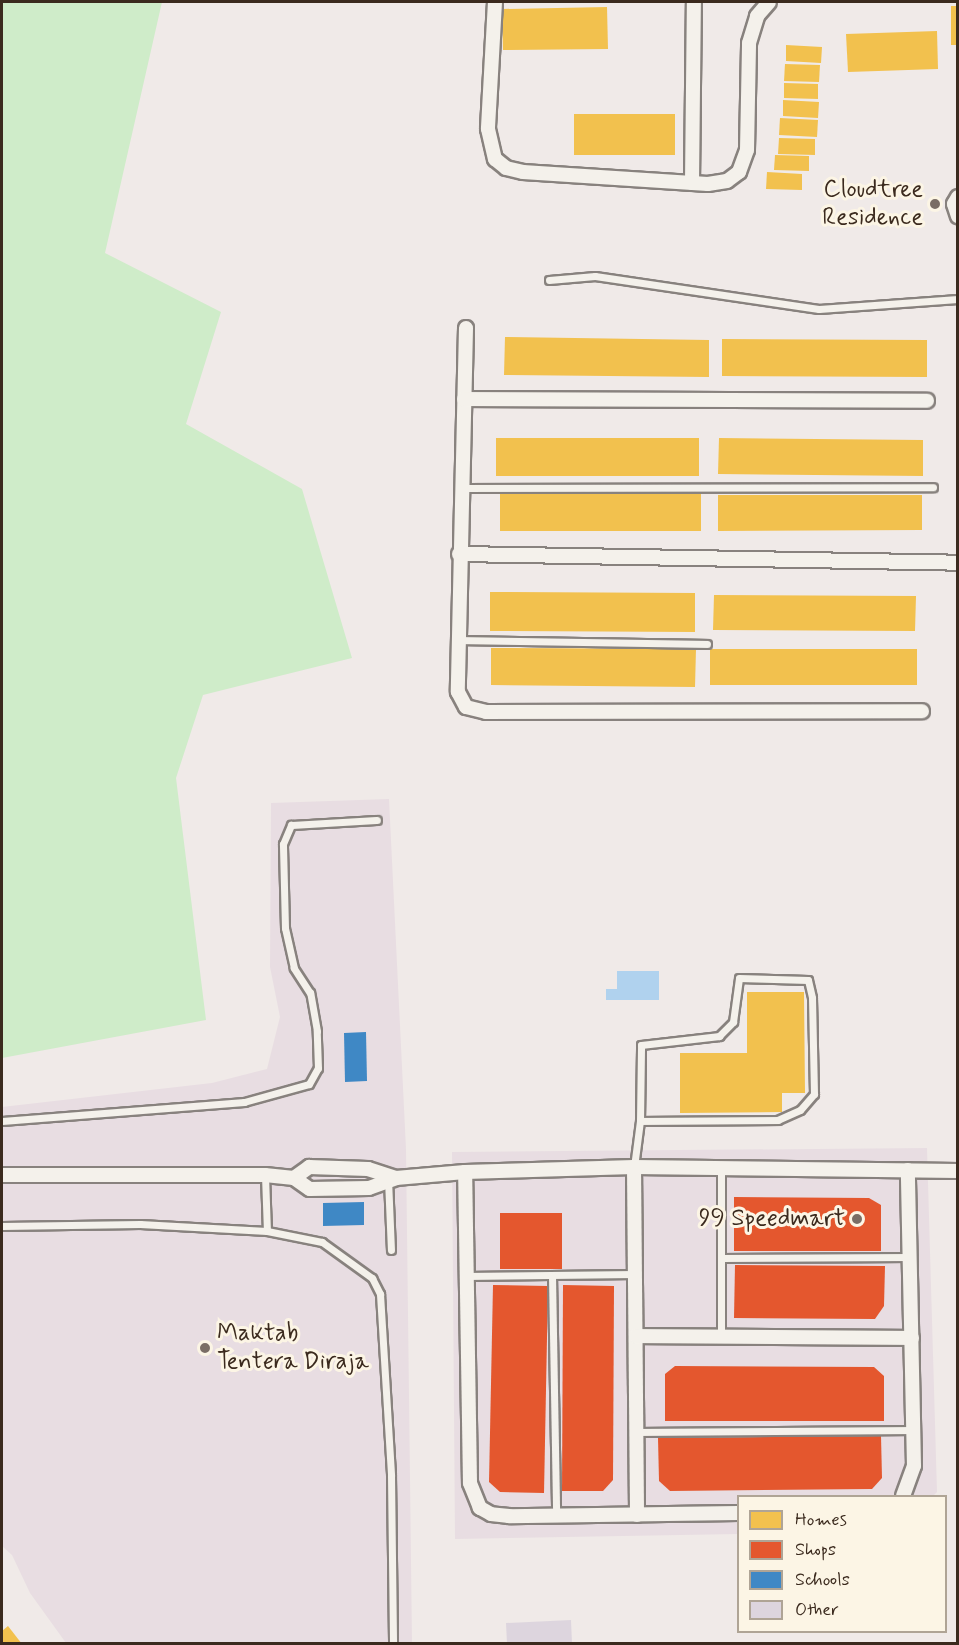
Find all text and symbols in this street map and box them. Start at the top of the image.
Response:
place label: Cloudtree Residence [822,176,923,232]
marker: Cloudtree Residence [928,197,942,211]
place label: 99 Speedmart [699,1205,845,1233]
marker: 99 Speedmart [850,1212,864,1226]
place label: Maktab Tentera Diraja [217,1320,368,1376]
marker: Maktab Tentera Diraja [198,1341,212,1355]
legend [737,1495,947,1633]
text: Homes [795,1508,847,1532]
text: Shops [795,1538,836,1562]
text: Schools [795,1568,850,1592]
text: Other [795,1598,839,1622]

